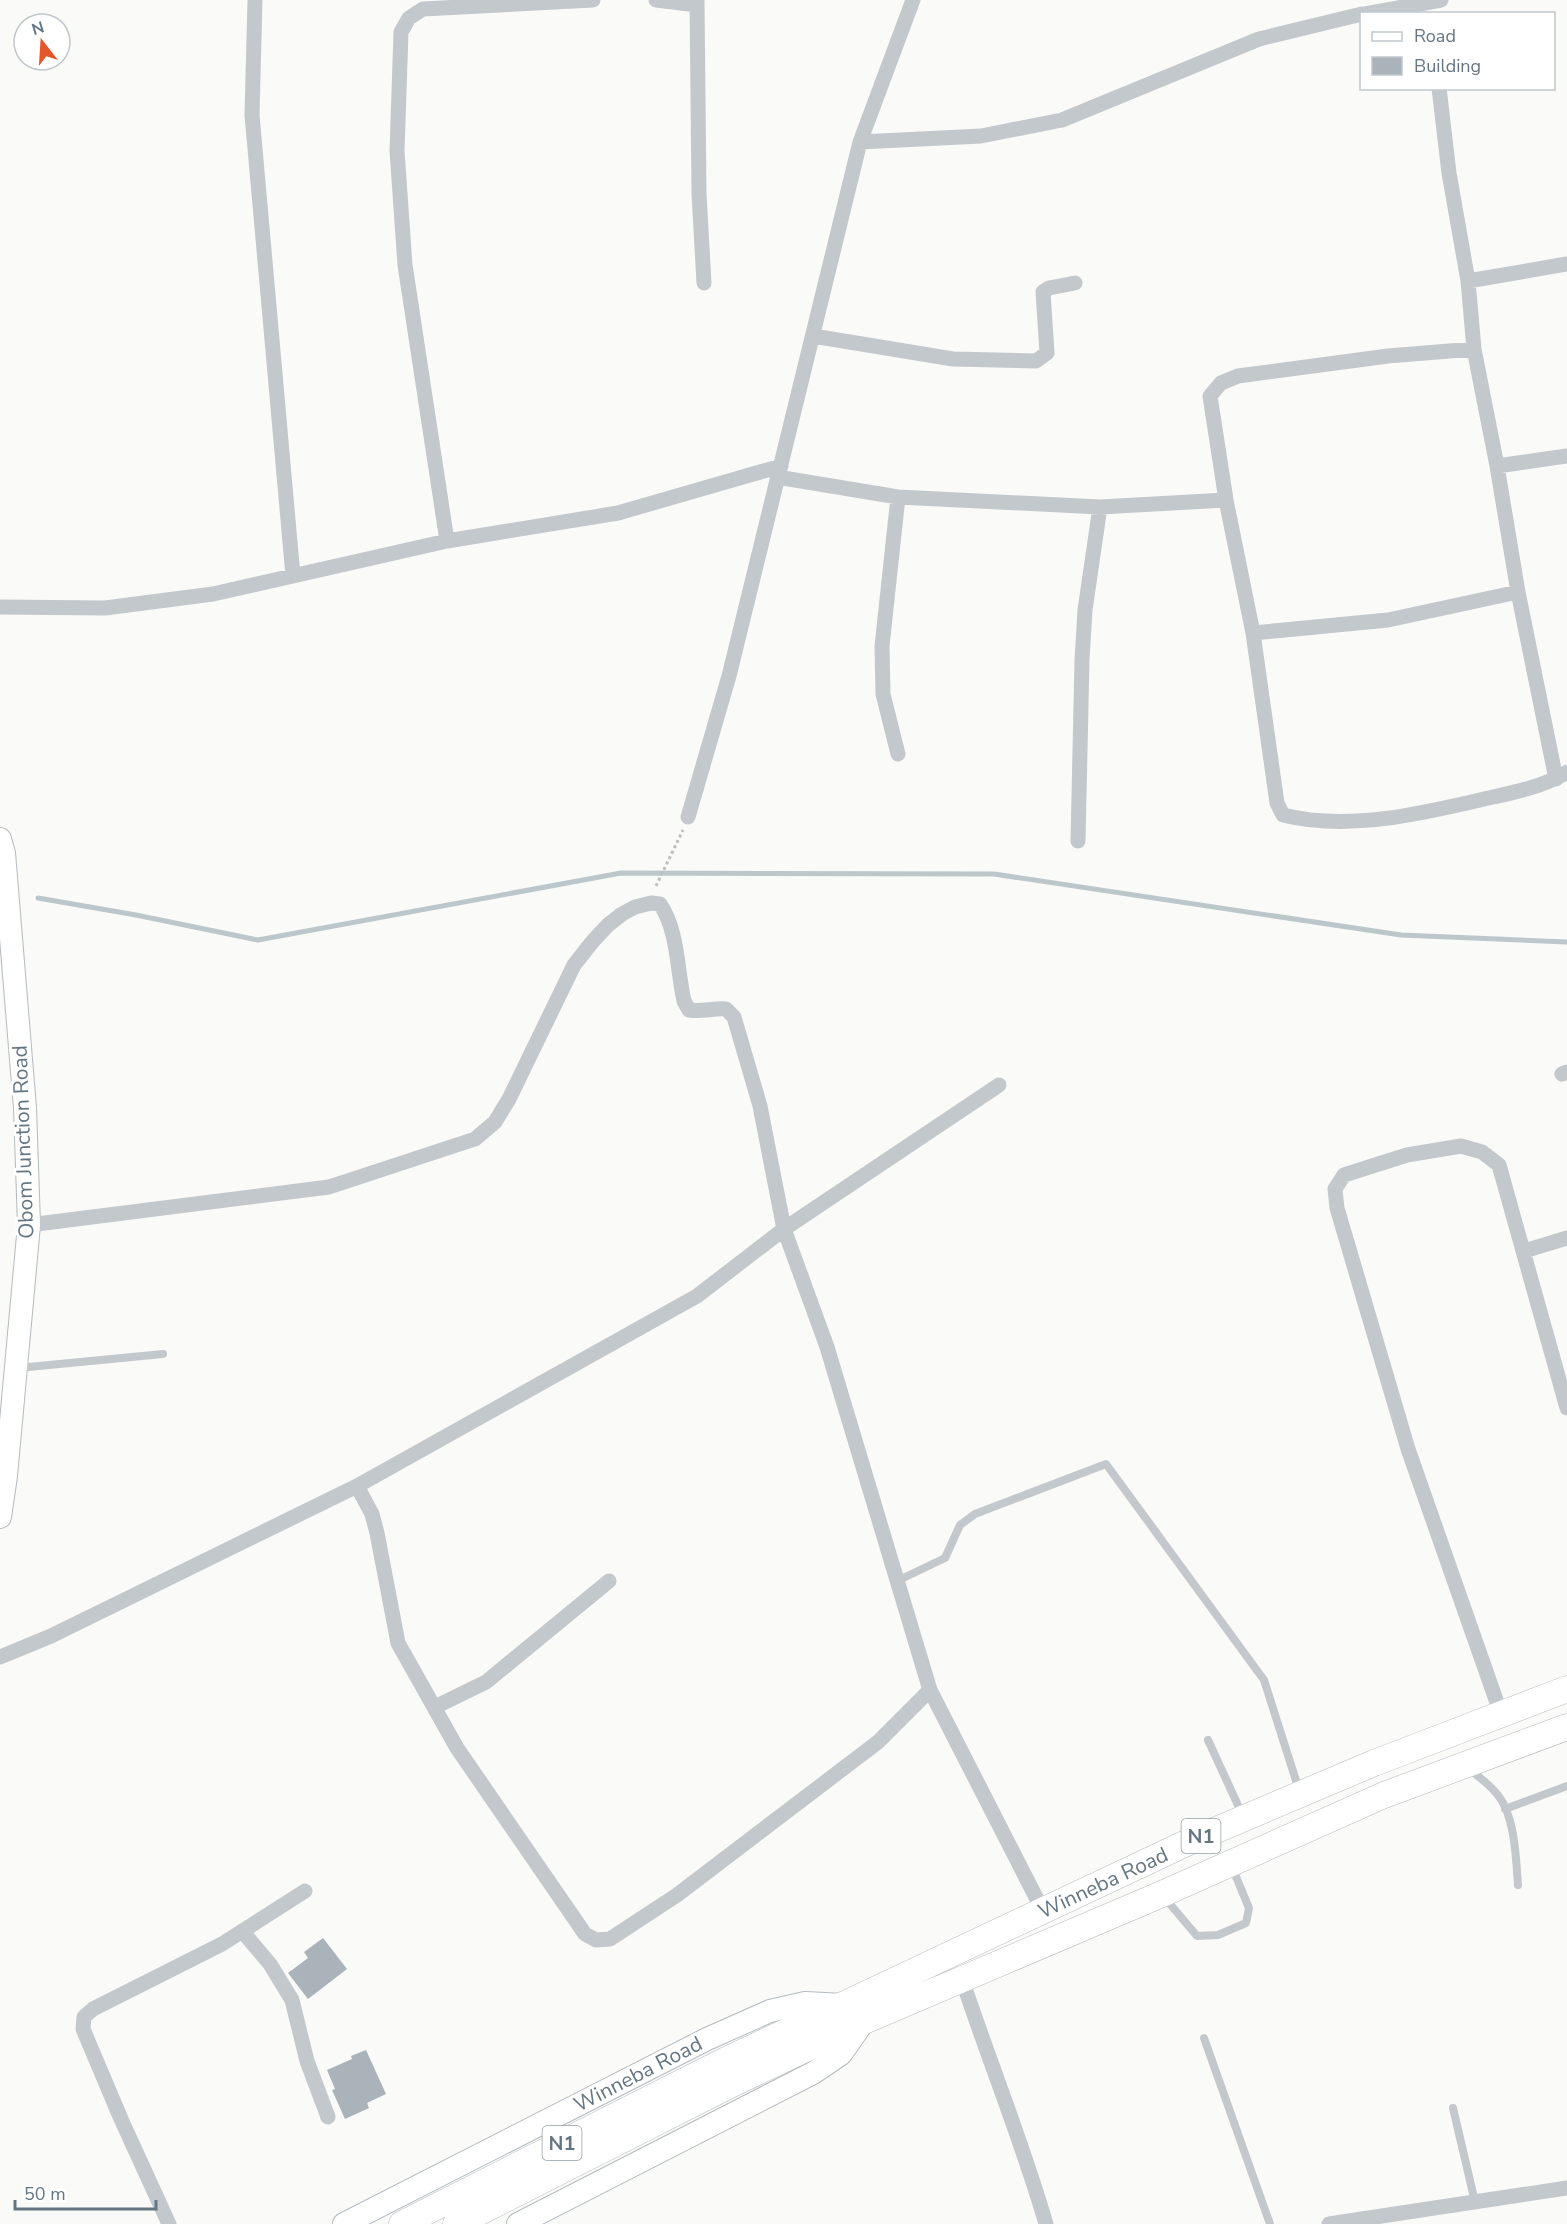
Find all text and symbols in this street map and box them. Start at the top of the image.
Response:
north arrow [12,12,72,72]
legend [1360,12,1555,90]
text: N [29,16,47,41]
text: Road [1414,24,1456,48]
text: Building [1414,54,1481,78]
street label: Obom Junction Road [6,1045,40,1239]
road number: N1 [1182,1819,1220,1853]
street label: Winneba Road [1033,1841,1173,1925]
street label: Winneba Road [569,2030,707,2118]
road number: N1 [542,2126,582,2160]
scale bar [15,2173,156,2211]
text: 50 m [24,2182,66,2206]

